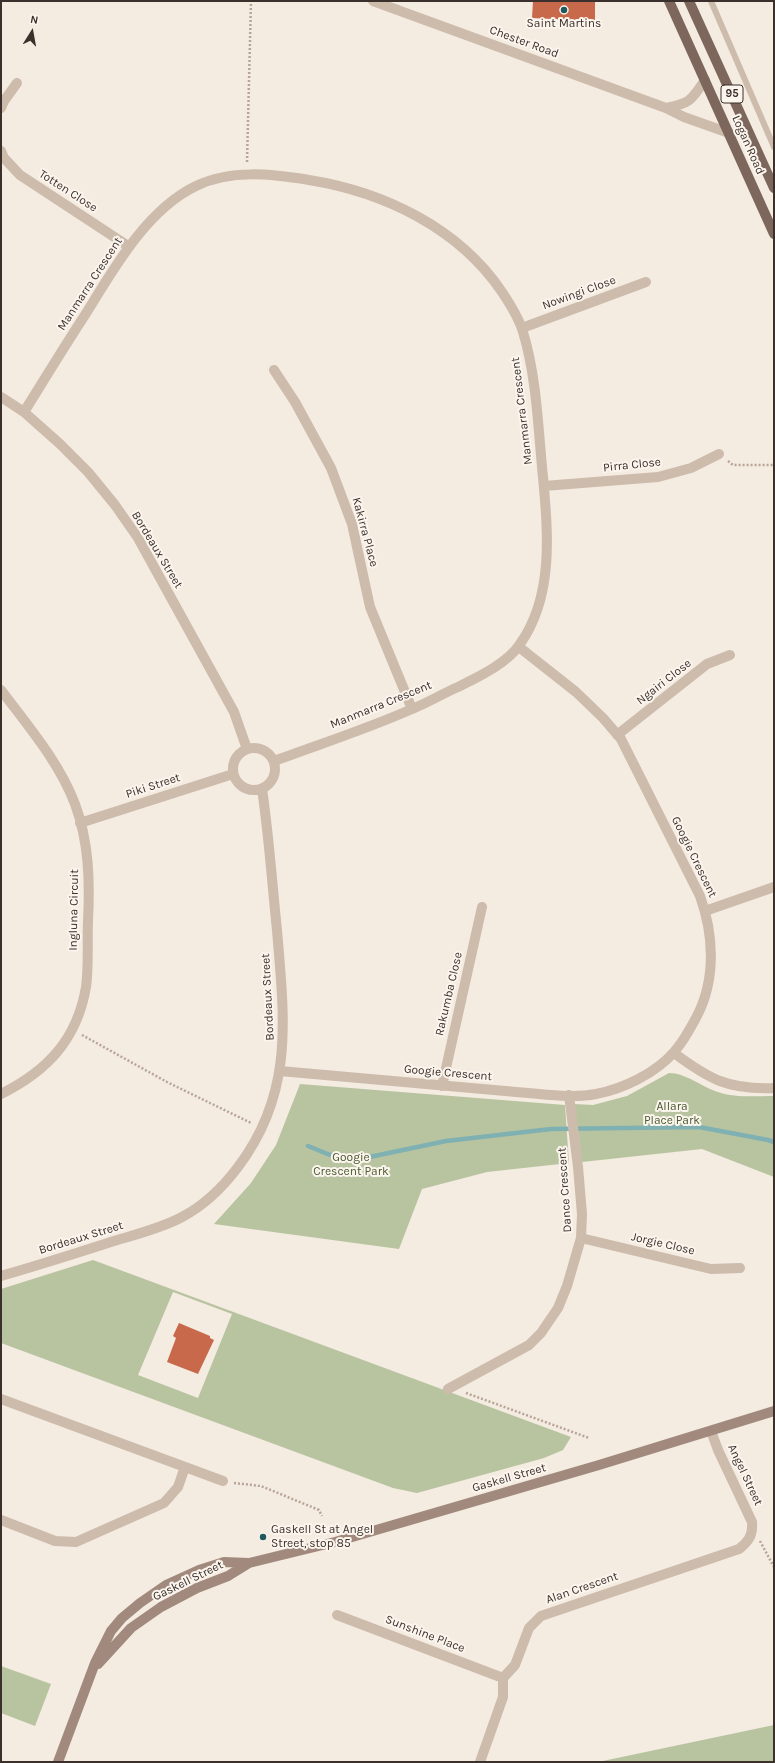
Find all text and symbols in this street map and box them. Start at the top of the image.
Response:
marker: Saint Martins [559,5,569,15]
north arrow [12,12,52,52]
text: N [29,13,39,27]
place label: Saint Martins [527,17,601,31]
street label: Chester Road [487,23,561,61]
road number: 95 [721,85,743,103]
street label: Logan Road [729,113,767,177]
street label: Totten Close [36,167,100,215]
street label: Manmarra Crescent [54,235,126,333]
street label: Nowingi Close [540,273,618,313]
street label: Manmarra Crescent [508,356,536,466]
street label: Pirra Close [602,455,662,475]
street label: Kakirra Place [349,496,381,568]
street label: Bordeaux Street [128,509,186,591]
street label: Ngairi Close [634,656,694,708]
street label: Manmarra Crescent [328,678,434,732]
street label: Piki Street [124,770,182,802]
street label: Googie Crescent [668,814,720,900]
street label: Ingluna Circuit [66,869,82,951]
street label: Rakumba Close [432,951,466,1037]
street label: Bordeaux Street [259,953,277,1041]
street label: Googie Crescent [403,1062,493,1084]
park label: Allara Place Park [644,1100,700,1128]
street label: Dance Crescent [555,1147,575,1233]
park label: Googie Crescent Park [313,1151,389,1179]
street label: Bordeaux Street [37,1218,125,1258]
street label: Jorgie Close [630,1230,696,1258]
street label: Angel Street [724,1442,766,1508]
street label: Gaskell Street [470,1461,548,1495]
place label: Gaskell St at Angel Street, stop 85 [271,1523,373,1551]
marker: Gaskell St at Angel Street, stop 85 [258,1532,268,1542]
street label: Gaskell Street [151,1558,225,1604]
street label: Alan Crescent [544,1569,620,1607]
street label: Sunshine Place [383,1612,467,1656]

